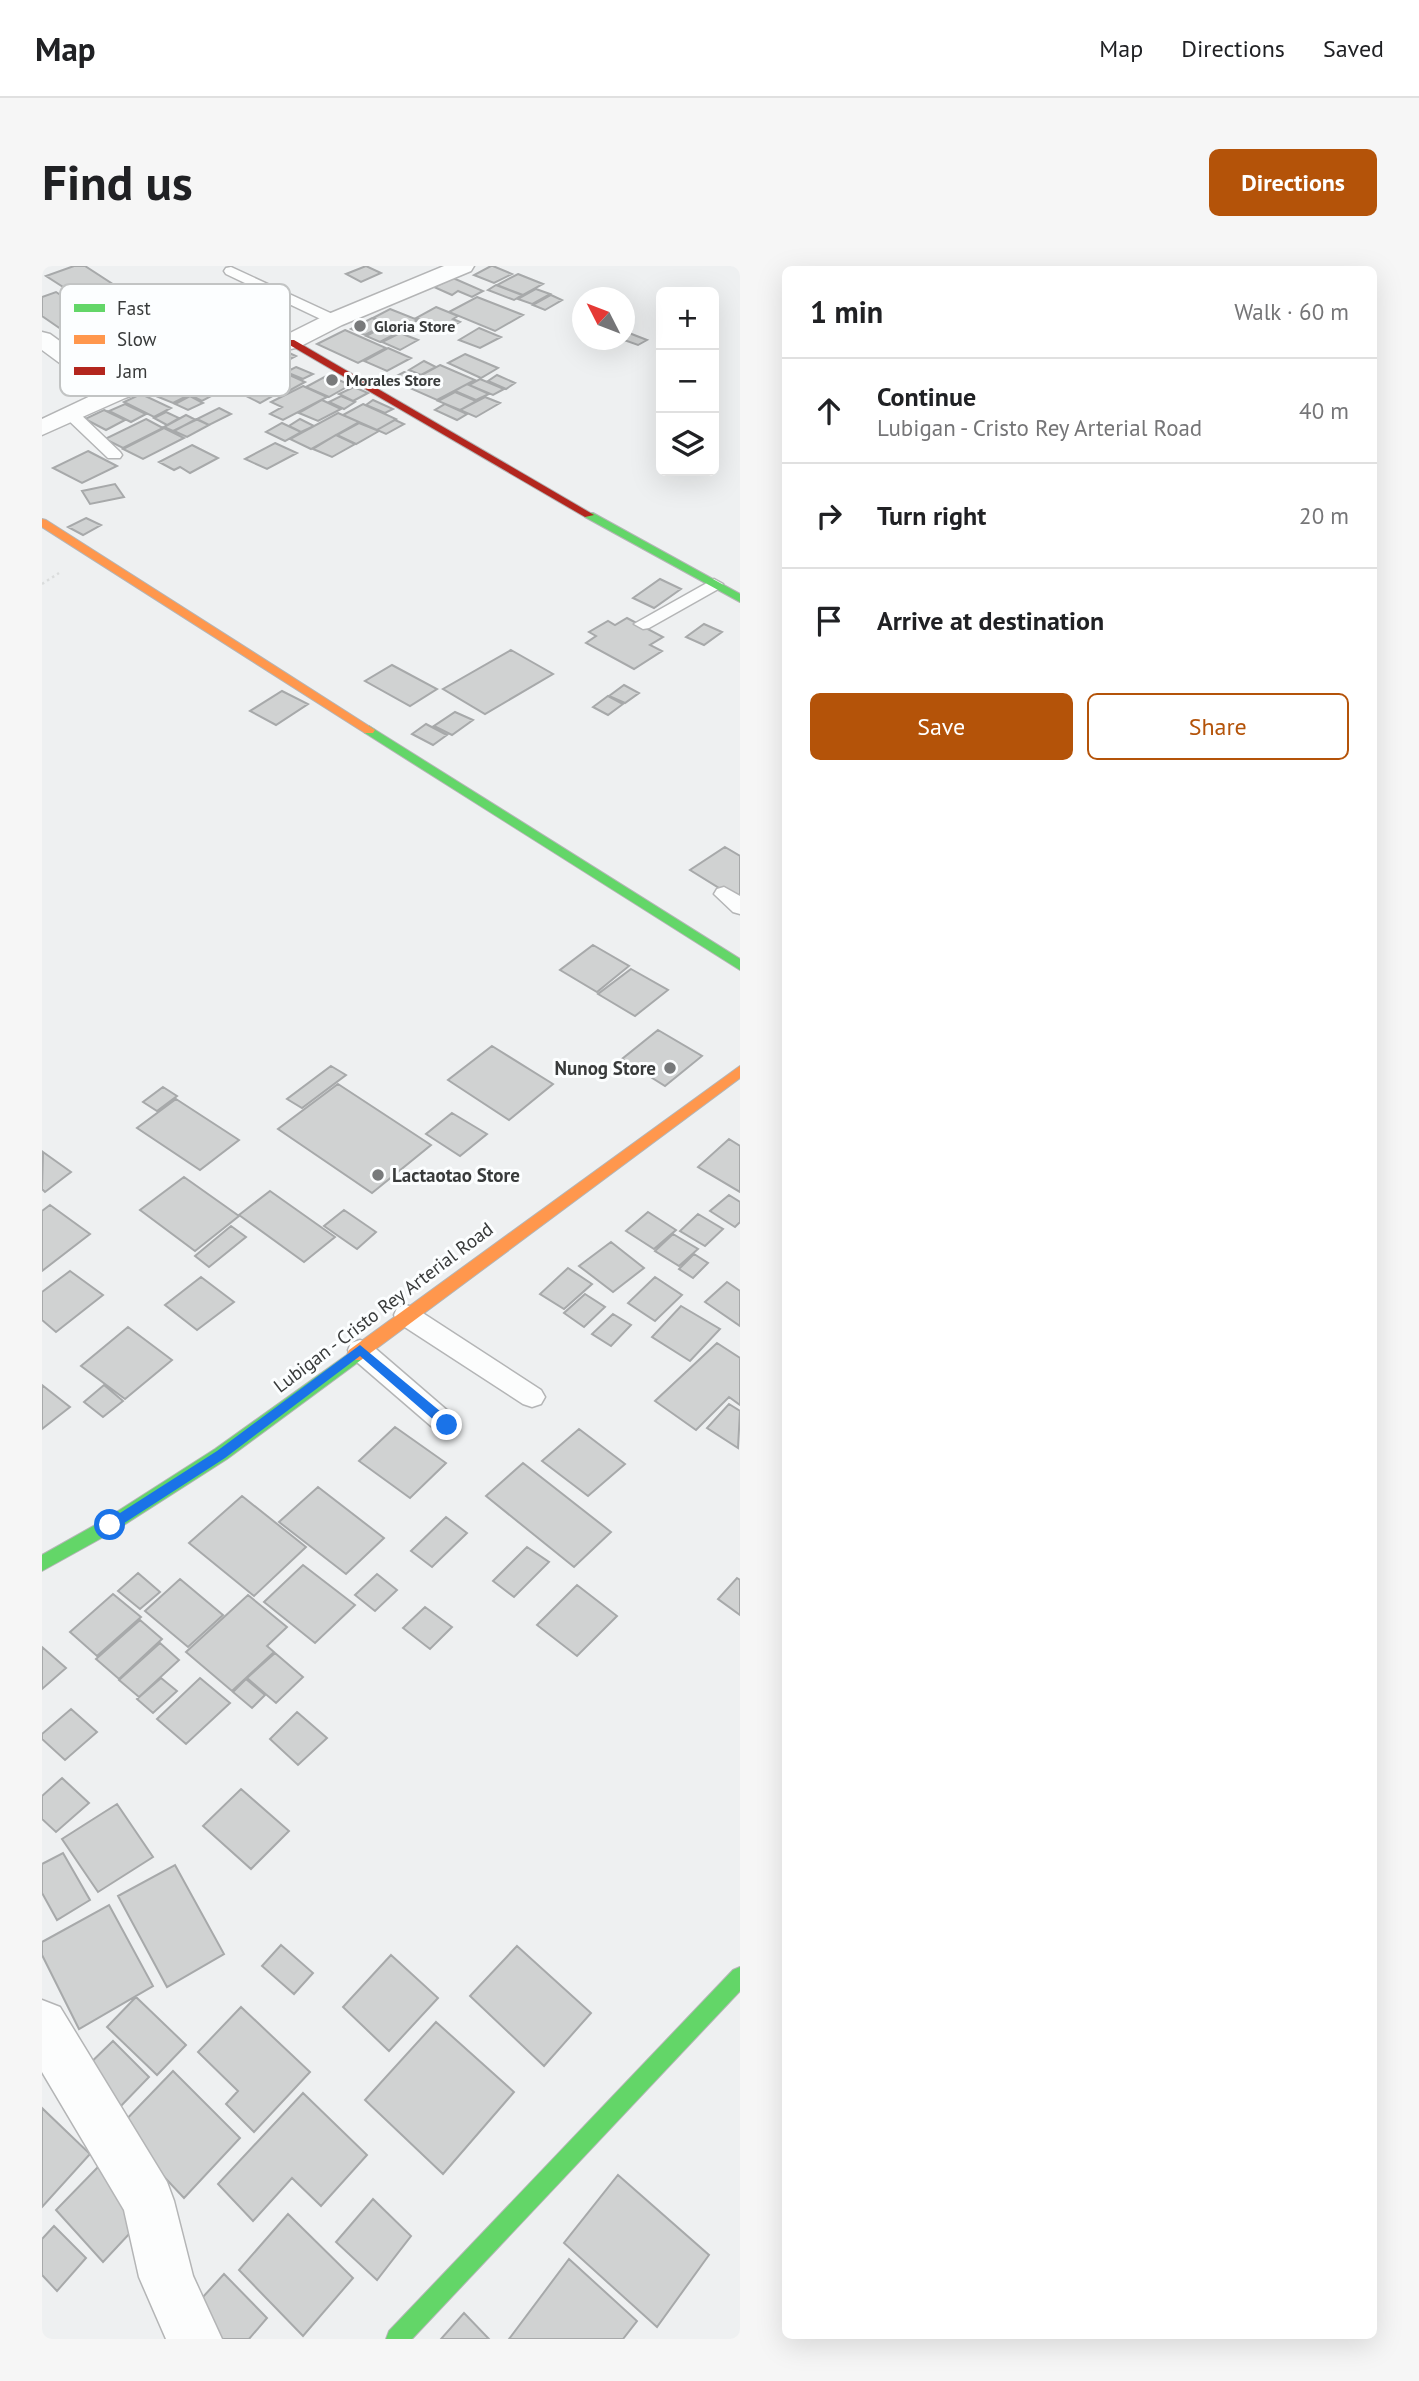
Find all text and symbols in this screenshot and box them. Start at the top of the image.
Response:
text: Map [35,27,96,70]
text: Map [1099,33,1143,64]
text: Directions [1181,33,1285,64]
text: Saved [1323,33,1384,64]
button: Directions [1209,149,1377,216]
text: Find us [42,150,193,214]
legend [60,284,290,396]
north arrow [572,287,635,350]
map controls [656,287,719,476]
button: + [656,287,719,350]
text: 1 min [810,292,883,331]
text: Fast [117,296,151,320]
text: Walk · 60 m [1234,297,1349,326]
place label: Gloria Store [374,316,455,336]
marker: Gloria Store [352,318,368,334]
text: Slow [117,327,157,351]
button: − [656,350,719,413]
text: Jam [116,359,147,383]
place label: Morales Store [346,370,441,390]
marker: Morales Store [324,372,340,388]
text: Continue [877,380,976,413]
icon: ahead [810,392,848,430]
text: 40 m [1299,396,1349,425]
button: layers [656,413,719,476]
text: Lubigan - Cristo Rey Arterial Road [877,413,1202,442]
icon: right [810,497,848,535]
text: Turn right [877,499,986,532]
text: 20 m [1299,501,1349,530]
icon: arrive [810,602,848,640]
text: Arrive at destination [877,604,1104,637]
button: Save [810,693,1073,760]
button: Share [1087,693,1349,760]
place label: Nunog Store [555,1056,656,1080]
marker: Nunog Store [662,1060,678,1076]
place label: Lactaotao Store [392,1163,520,1187]
marker: Lactaotao Store [370,1167,386,1183]
street label: Lubigan - Cristo Rey Arterial Road [268,1217,498,1397]
route end [431,1409,462,1440]
route start [94,1509,125,1540]

